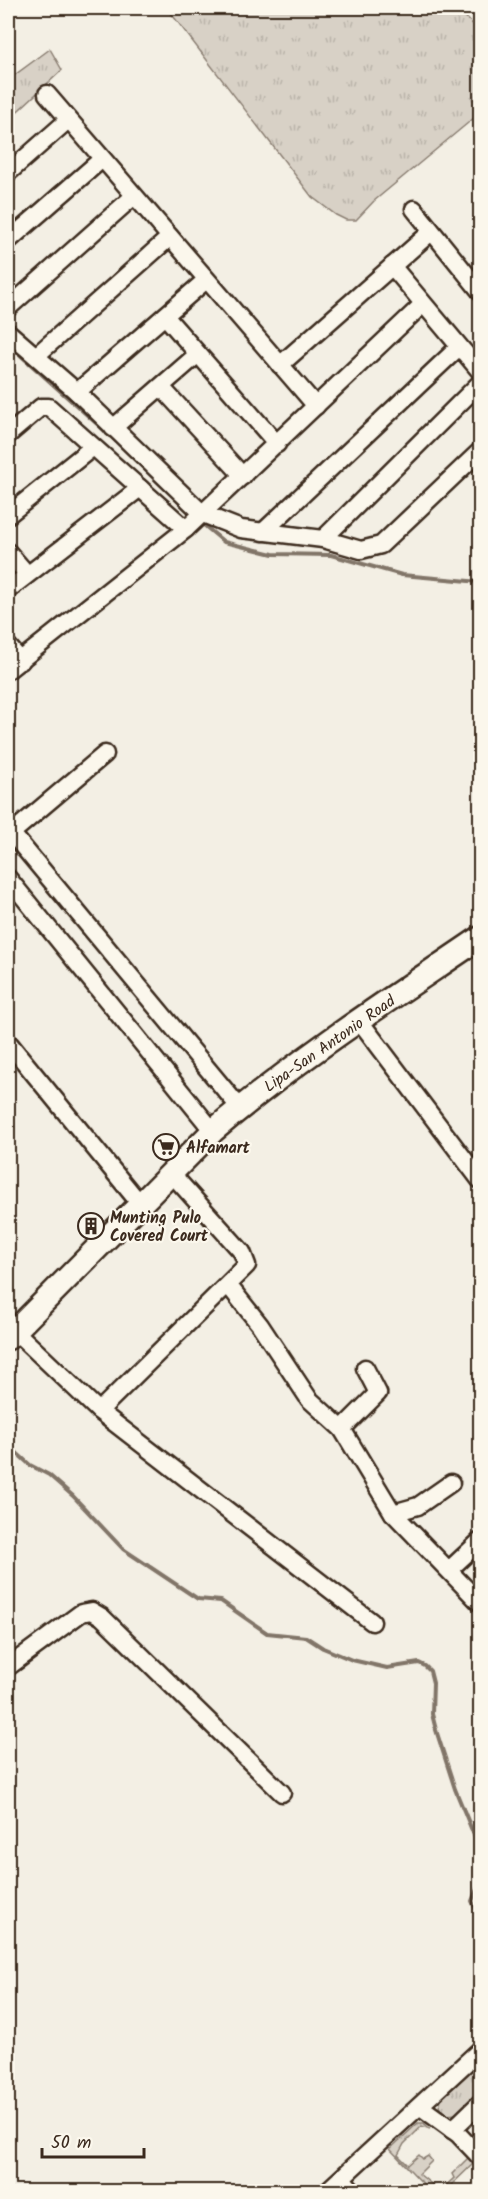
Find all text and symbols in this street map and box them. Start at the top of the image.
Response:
street label: Lipa-San Antonio Road [259,989,402,1099]
supermarket icon: Alfamart [151,1132,181,1162]
place label: Alfamart [186,1136,251,1161]
place label: Munting Pulo Covered Court [110,1206,209,1249]
building icon: Munting Pulo Covered Court [76,1211,106,1241]
scale bar [42,2121,144,2159]
text: 50 m [51,2129,91,2158]

